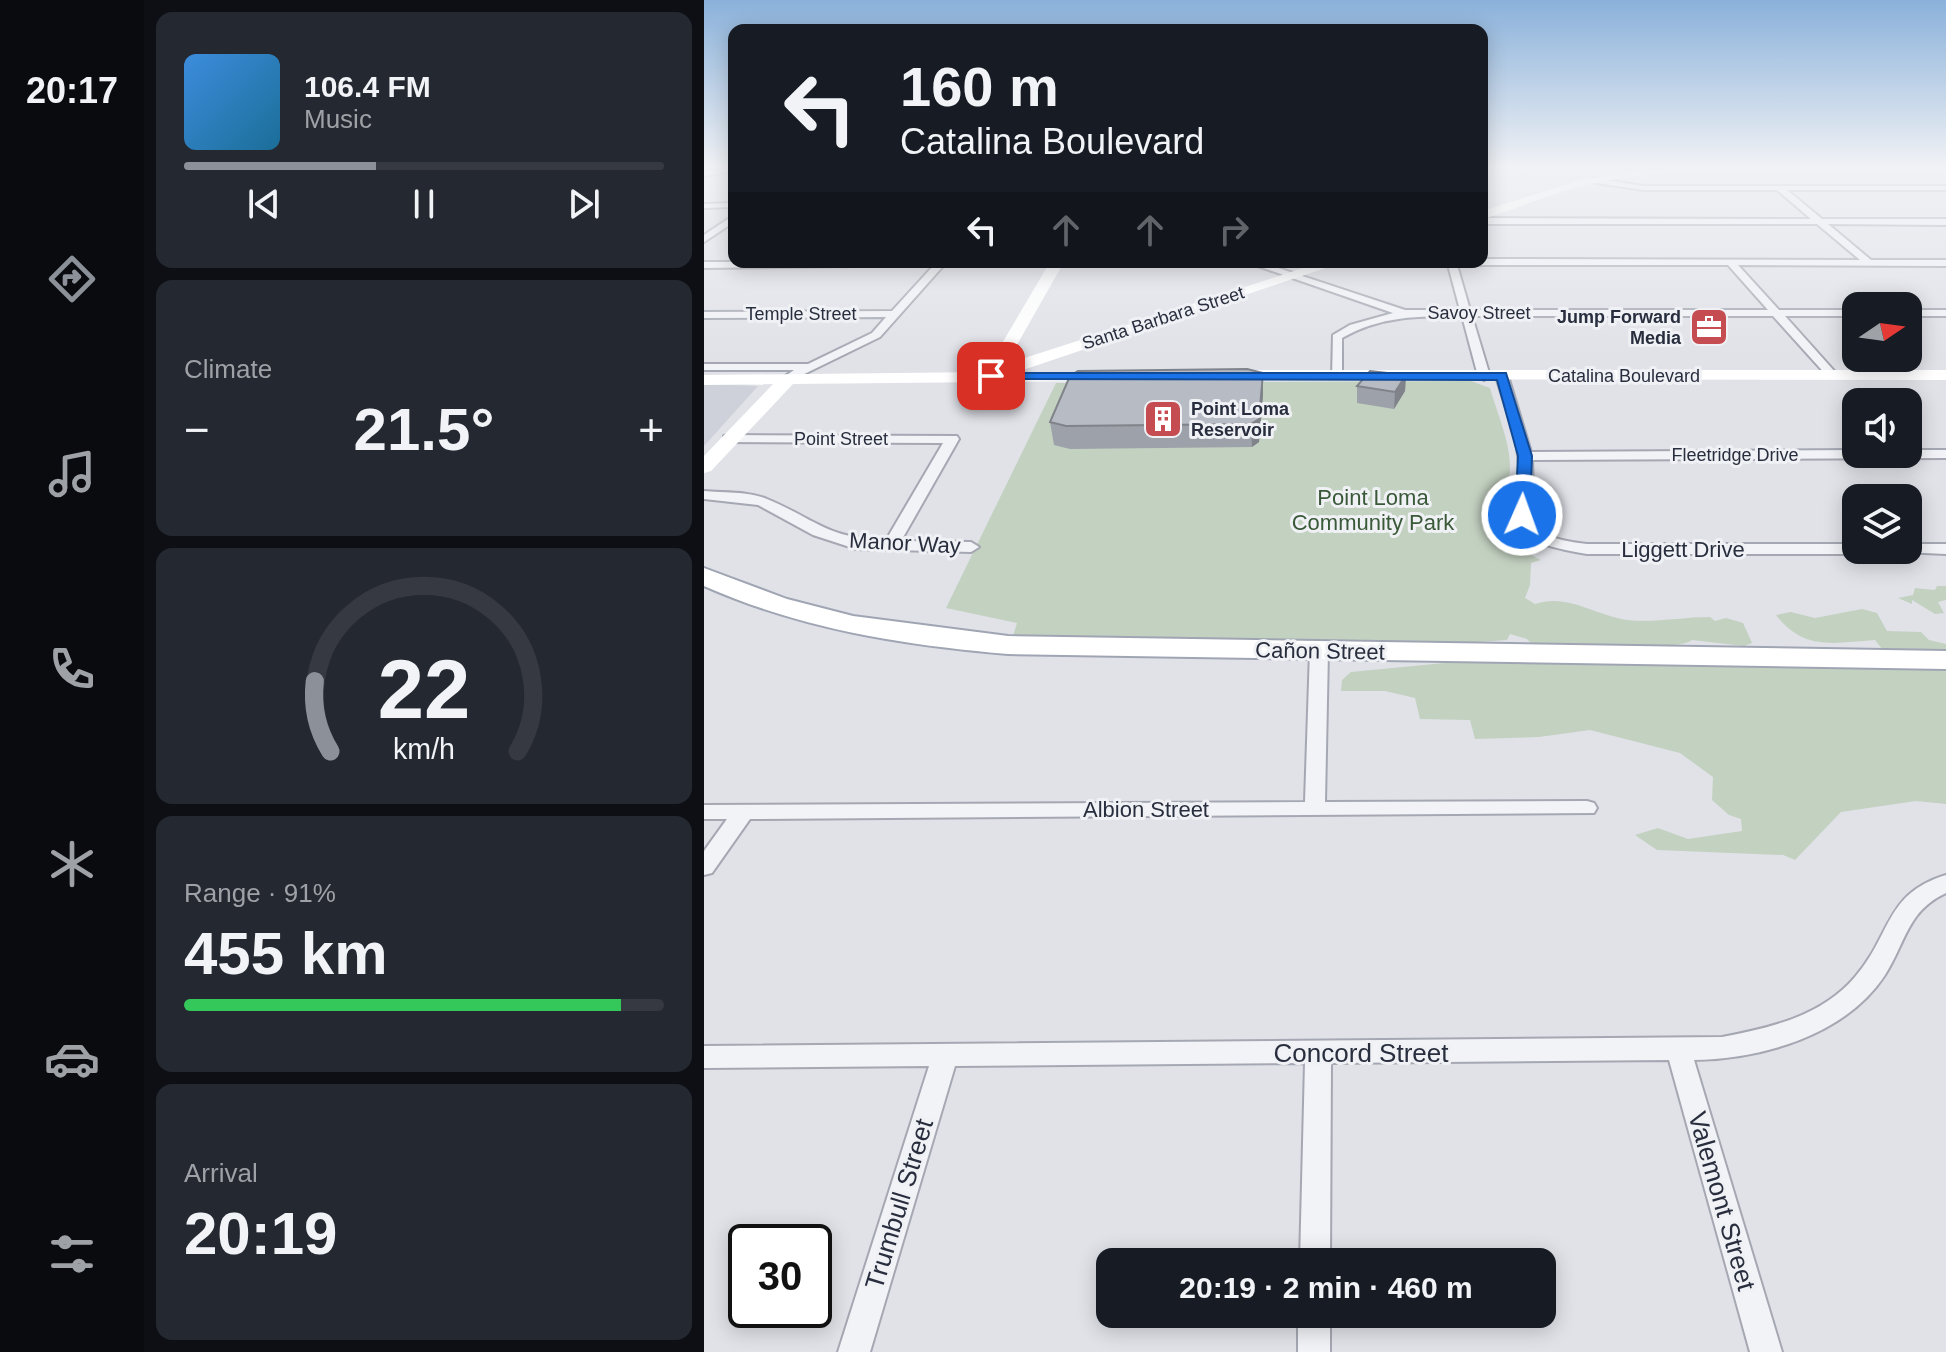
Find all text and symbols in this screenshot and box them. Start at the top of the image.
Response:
text: 160 m [900,55,1059,118]
icon: left [768,56,872,160]
text: 20:17 [26,70,118,111]
text: 106.4 FM [304,70,431,103]
text: Music [304,104,372,134]
text: Catalina Boulevard [900,121,1204,162]
icon: previous [242,182,286,226]
icon: pause [402,182,446,226]
icon: next [562,182,606,226]
icon: left [960,208,1004,252]
icon: ahead [1044,208,1088,252]
icon: ahead [1128,208,1172,252]
icon: right [1212,208,1256,252]
icon: directions [44,251,100,307]
street label: Santa Barbara Street [1079,282,1247,354]
north arrow [1842,292,1922,372]
map controls [1842,292,1922,564]
street label: Savoy Street [1427,303,1531,323]
street label: Temple Street [745,304,857,324]
office icon: Jump Forward Media [1688,306,1730,348]
place label: Jump Forward Media [1557,307,1682,348]
pin [957,342,1025,410]
text: Climate [184,354,272,384]
icon: arrive [969,354,1013,398]
street label: Catalina Boulevard [1548,366,1700,386]
button: sound [1842,388,1922,468]
text: 21.5° [354,396,494,463]
building icon: Point Loma Reservoir [1142,398,1184,440]
place label: Point Loma Reservoir [1191,399,1290,440]
text: − [184,405,210,454]
text: + [638,405,664,454]
street label: Point Street [794,429,888,449]
street label: Fleetridge Drive [1671,445,1799,465]
icon: music [44,446,100,502]
position arrow [1480,473,1564,557]
button: layers [1842,484,1922,564]
park label: Point Loma Community Park [1292,485,1455,535]
street label: Manor Way [849,528,961,558]
street label: Liggett Drive [1621,537,1745,562]
street label: Cañon Street [1255,637,1385,665]
icon: phone [44,641,100,697]
text: 22 [378,643,470,736]
text: km/h [393,733,455,765]
street label: Albion Street [1083,797,1209,822]
icon: climate [44,836,100,892]
text: Range · 91% [184,878,336,908]
text: 455 km [184,920,388,987]
icon: car [44,1031,100,1087]
street label: Concord Street [1274,1038,1449,1068]
street label: Valemont Street [1682,1108,1762,1295]
street label: Trumbull Street [859,1114,939,1293]
text: Arrival [184,1158,258,1188]
text: 20:19 [184,1200,337,1267]
speed limit sign: 30 [728,1224,832,1328]
icon: filters [44,1226,100,1282]
text: 20:19 · 2 min · 460 m [1179,1271,1473,1304]

